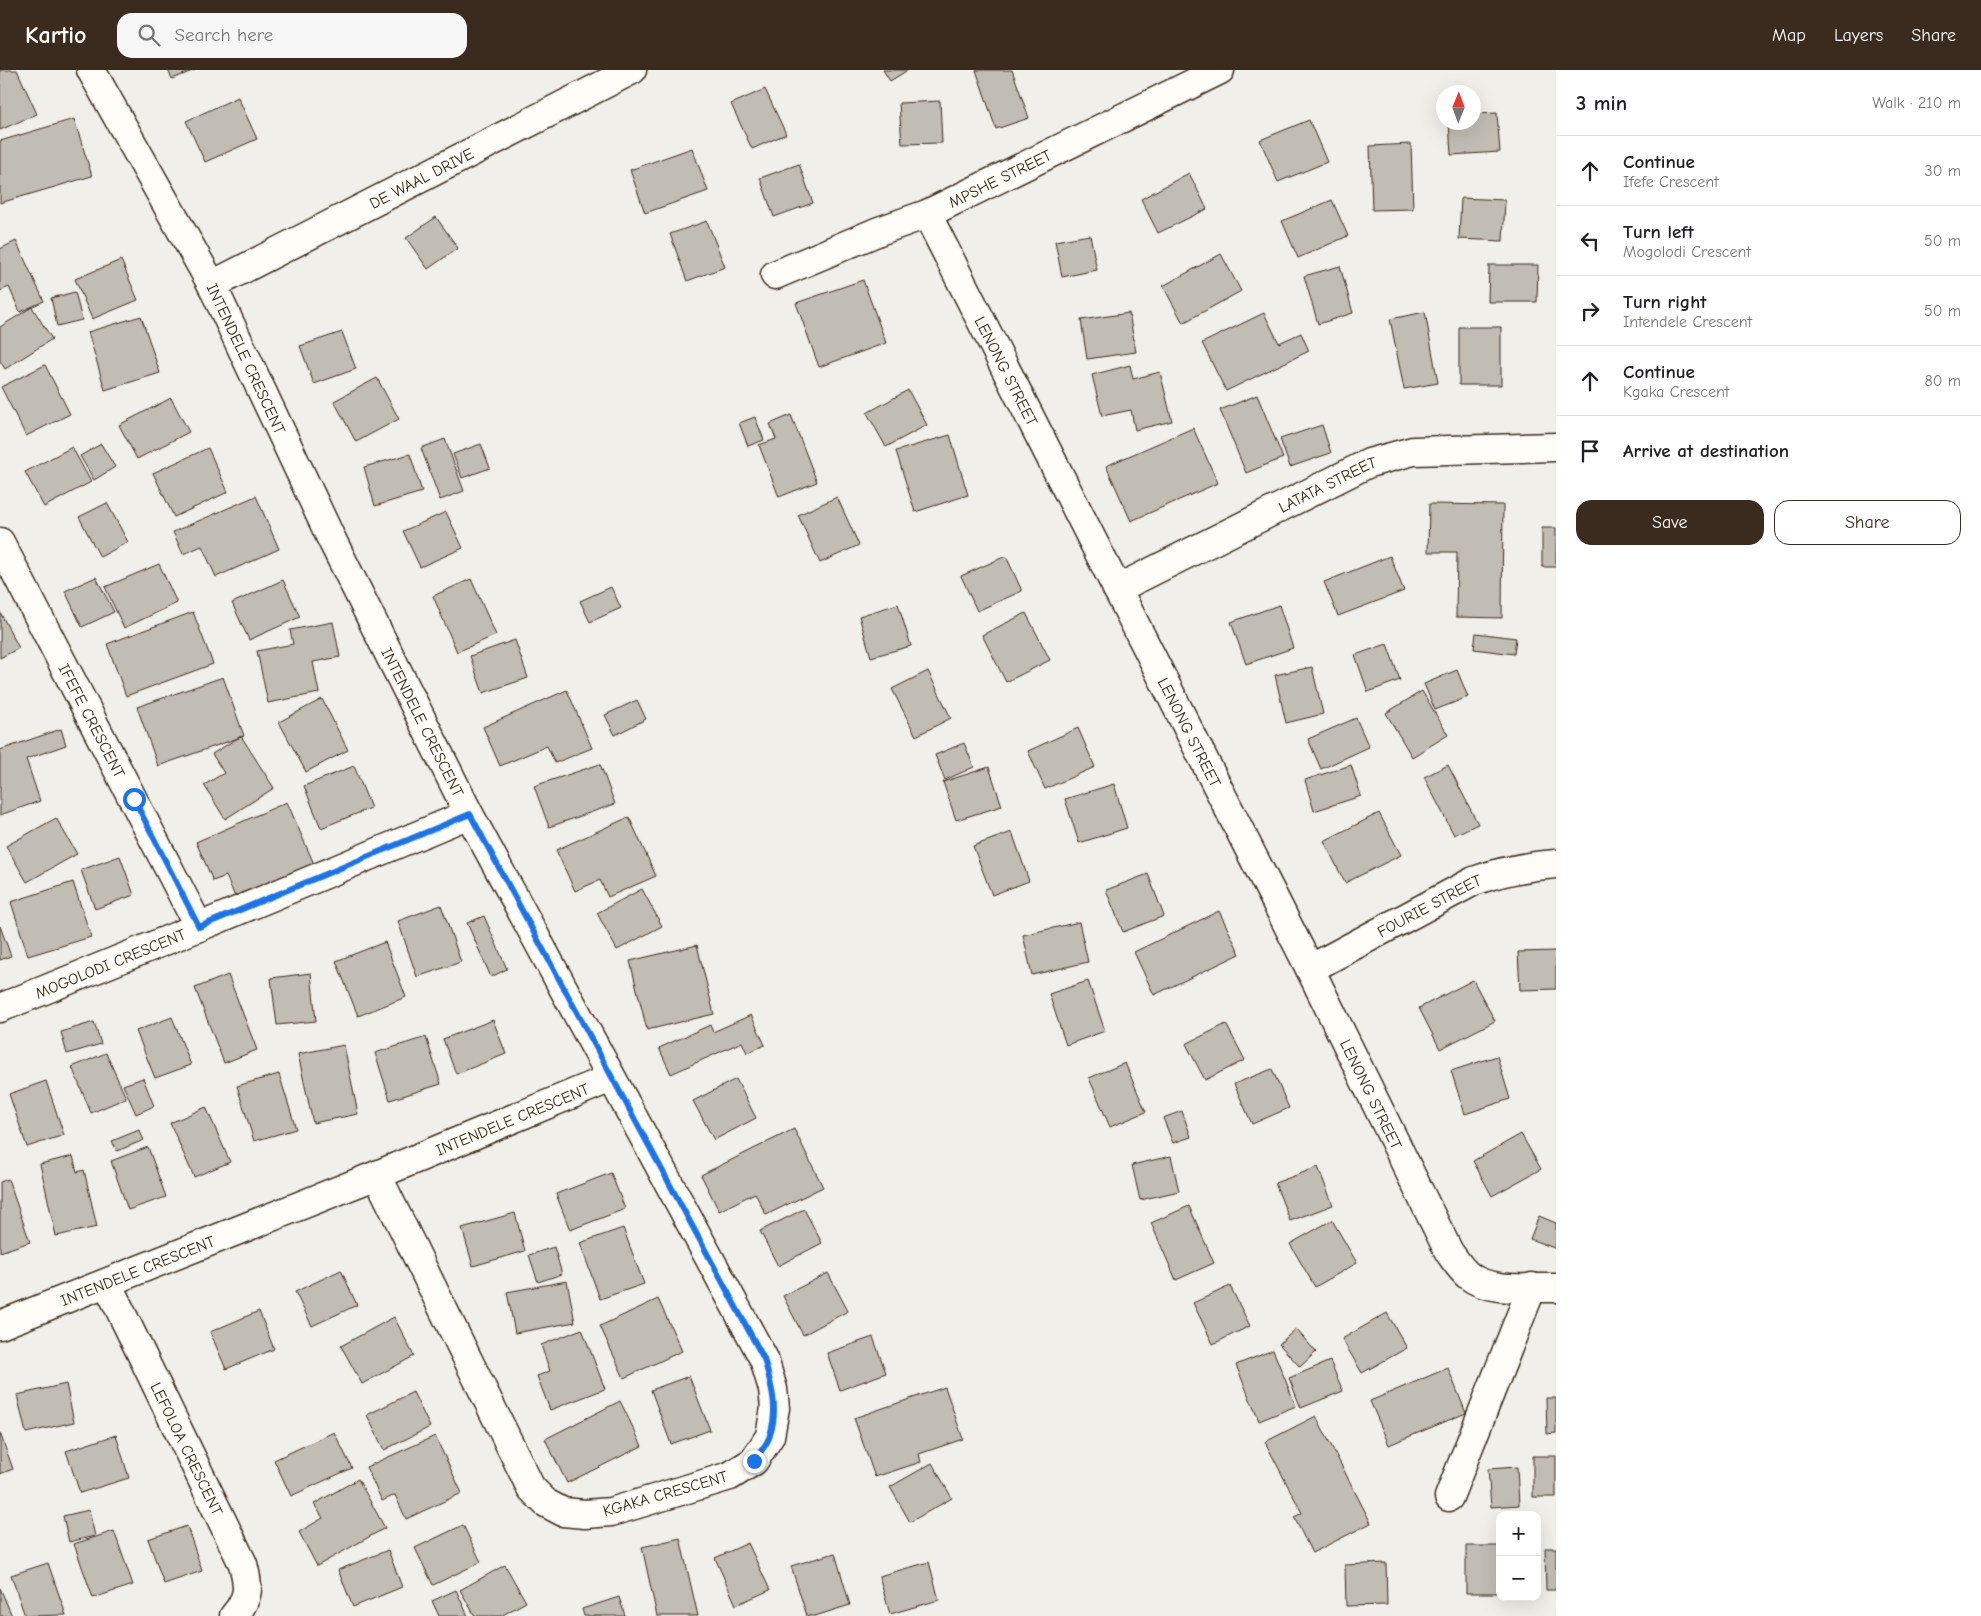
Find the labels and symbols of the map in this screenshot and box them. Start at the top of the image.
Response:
north arrow [1436,85,1481,130]
street label: DE WAAL DRIVE [367,145,477,213]
street label: MPSHE STREET [946,146,1055,212]
street label: INTENDELE CRESCENT [203,281,289,438]
street label: LENONG STREET [970,314,1041,430]
street label: LATATA STREET [1276,453,1379,517]
street label: INTENDELE CRESCENT [377,645,467,801]
street label: IFEFE CRESCENT [55,661,129,782]
street label: LENONG STREET [1154,675,1224,791]
route start [123,788,146,811]
street label: FOURIE STREET [1374,871,1484,941]
street label: MOGOLODI CRESCENT [33,925,189,1003]
street label: LENONG STREET [1336,1037,1405,1153]
street label: INTENDELE CRESCENT [433,1080,592,1160]
street label: INTENDELE CRESCENT [58,1232,218,1310]
street label: LEFOLOA CRESCENT [146,1380,226,1519]
route end [743,1450,766,1473]
street label: KGAKA CRESCENT [601,1467,730,1520]

